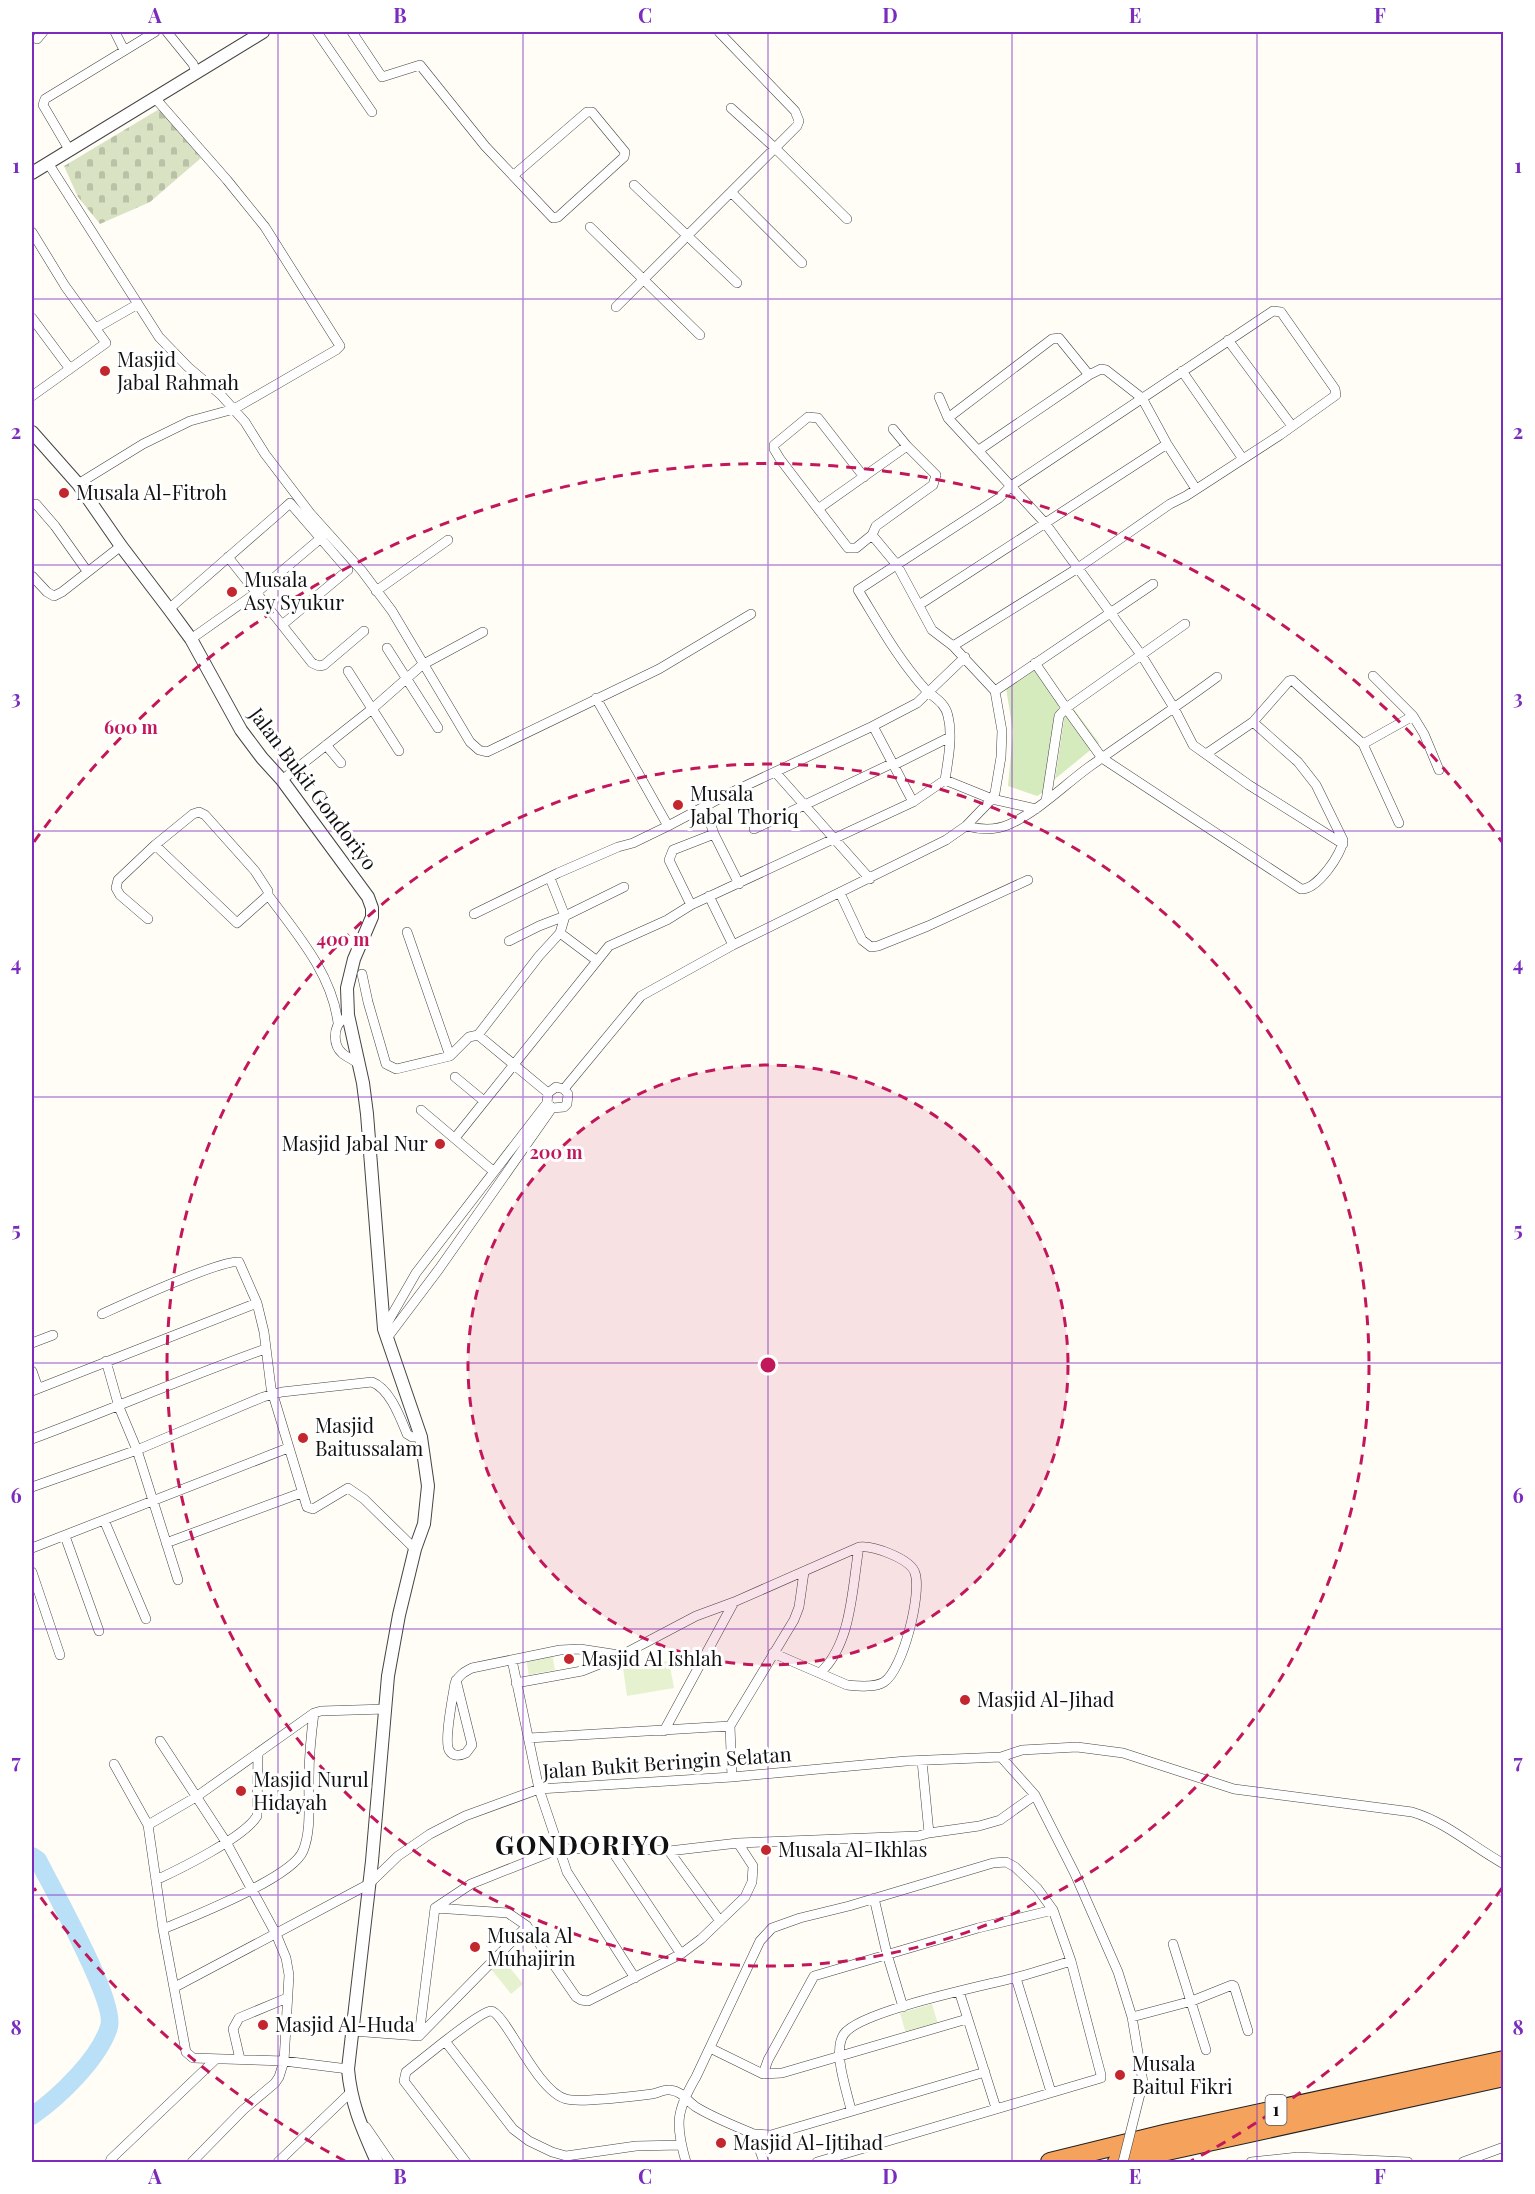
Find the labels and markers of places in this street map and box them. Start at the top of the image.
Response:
place label: Masjid Jabal Rahmah [116,345,239,395]
marker: Masjid Jabal Rahmah [98,364,112,378]
place label: Musala Al-Fitroh [76,478,227,505]
marker: Musala Al-Fitroh [57,486,71,500]
place label: Musala Asy Syukur [243,565,344,615]
marker: Musala Asy Syukur [225,585,239,599]
place label: Musala Jabal Thoriq [689,779,799,829]
marker: Musala Jabal Thoriq [671,798,685,812]
place label: Masjid Jabal Nur [282,1129,428,1156]
marker: Masjid Jabal Nur [433,1137,447,1151]
centre of rings [758,1355,778,1375]
place label: Masjid Baitussalam [315,1411,423,1461]
marker: Masjid Baitussalam [296,1431,310,1445]
place label: Masjid Al Ishlah [581,1644,723,1671]
marker: Masjid Al Ishlah [562,1652,576,1666]
place label: Masjid Al-Jihad [977,1685,1115,1712]
marker: Masjid Al-Jihad [958,1693,972,1707]
place label: Masjid Nurul Hidayah [253,1765,369,1815]
marker: Masjid Nurul Hidayah [234,1784,248,1798]
place label: Musala Al-Ikhlas [778,1835,927,1862]
marker: Musala Al-Ikhlas [759,1843,773,1857]
place label: Musala Al Muhajirin [487,1921,575,1971]
marker: Musala Al Muhajirin [468,1940,482,1954]
place label: Masjid Al-Huda [275,2010,415,2037]
marker: Masjid Al-Huda [256,2018,270,2032]
place label: Musala Baitul Fikri [1132,2049,1233,2099]
marker: Musala Baitul Fikri [1113,2068,1127,2082]
place label: Masjid Al-Ijtihad [733,2128,883,2155]
marker: Masjid Al-Ijtihad [714,2136,728,2150]

